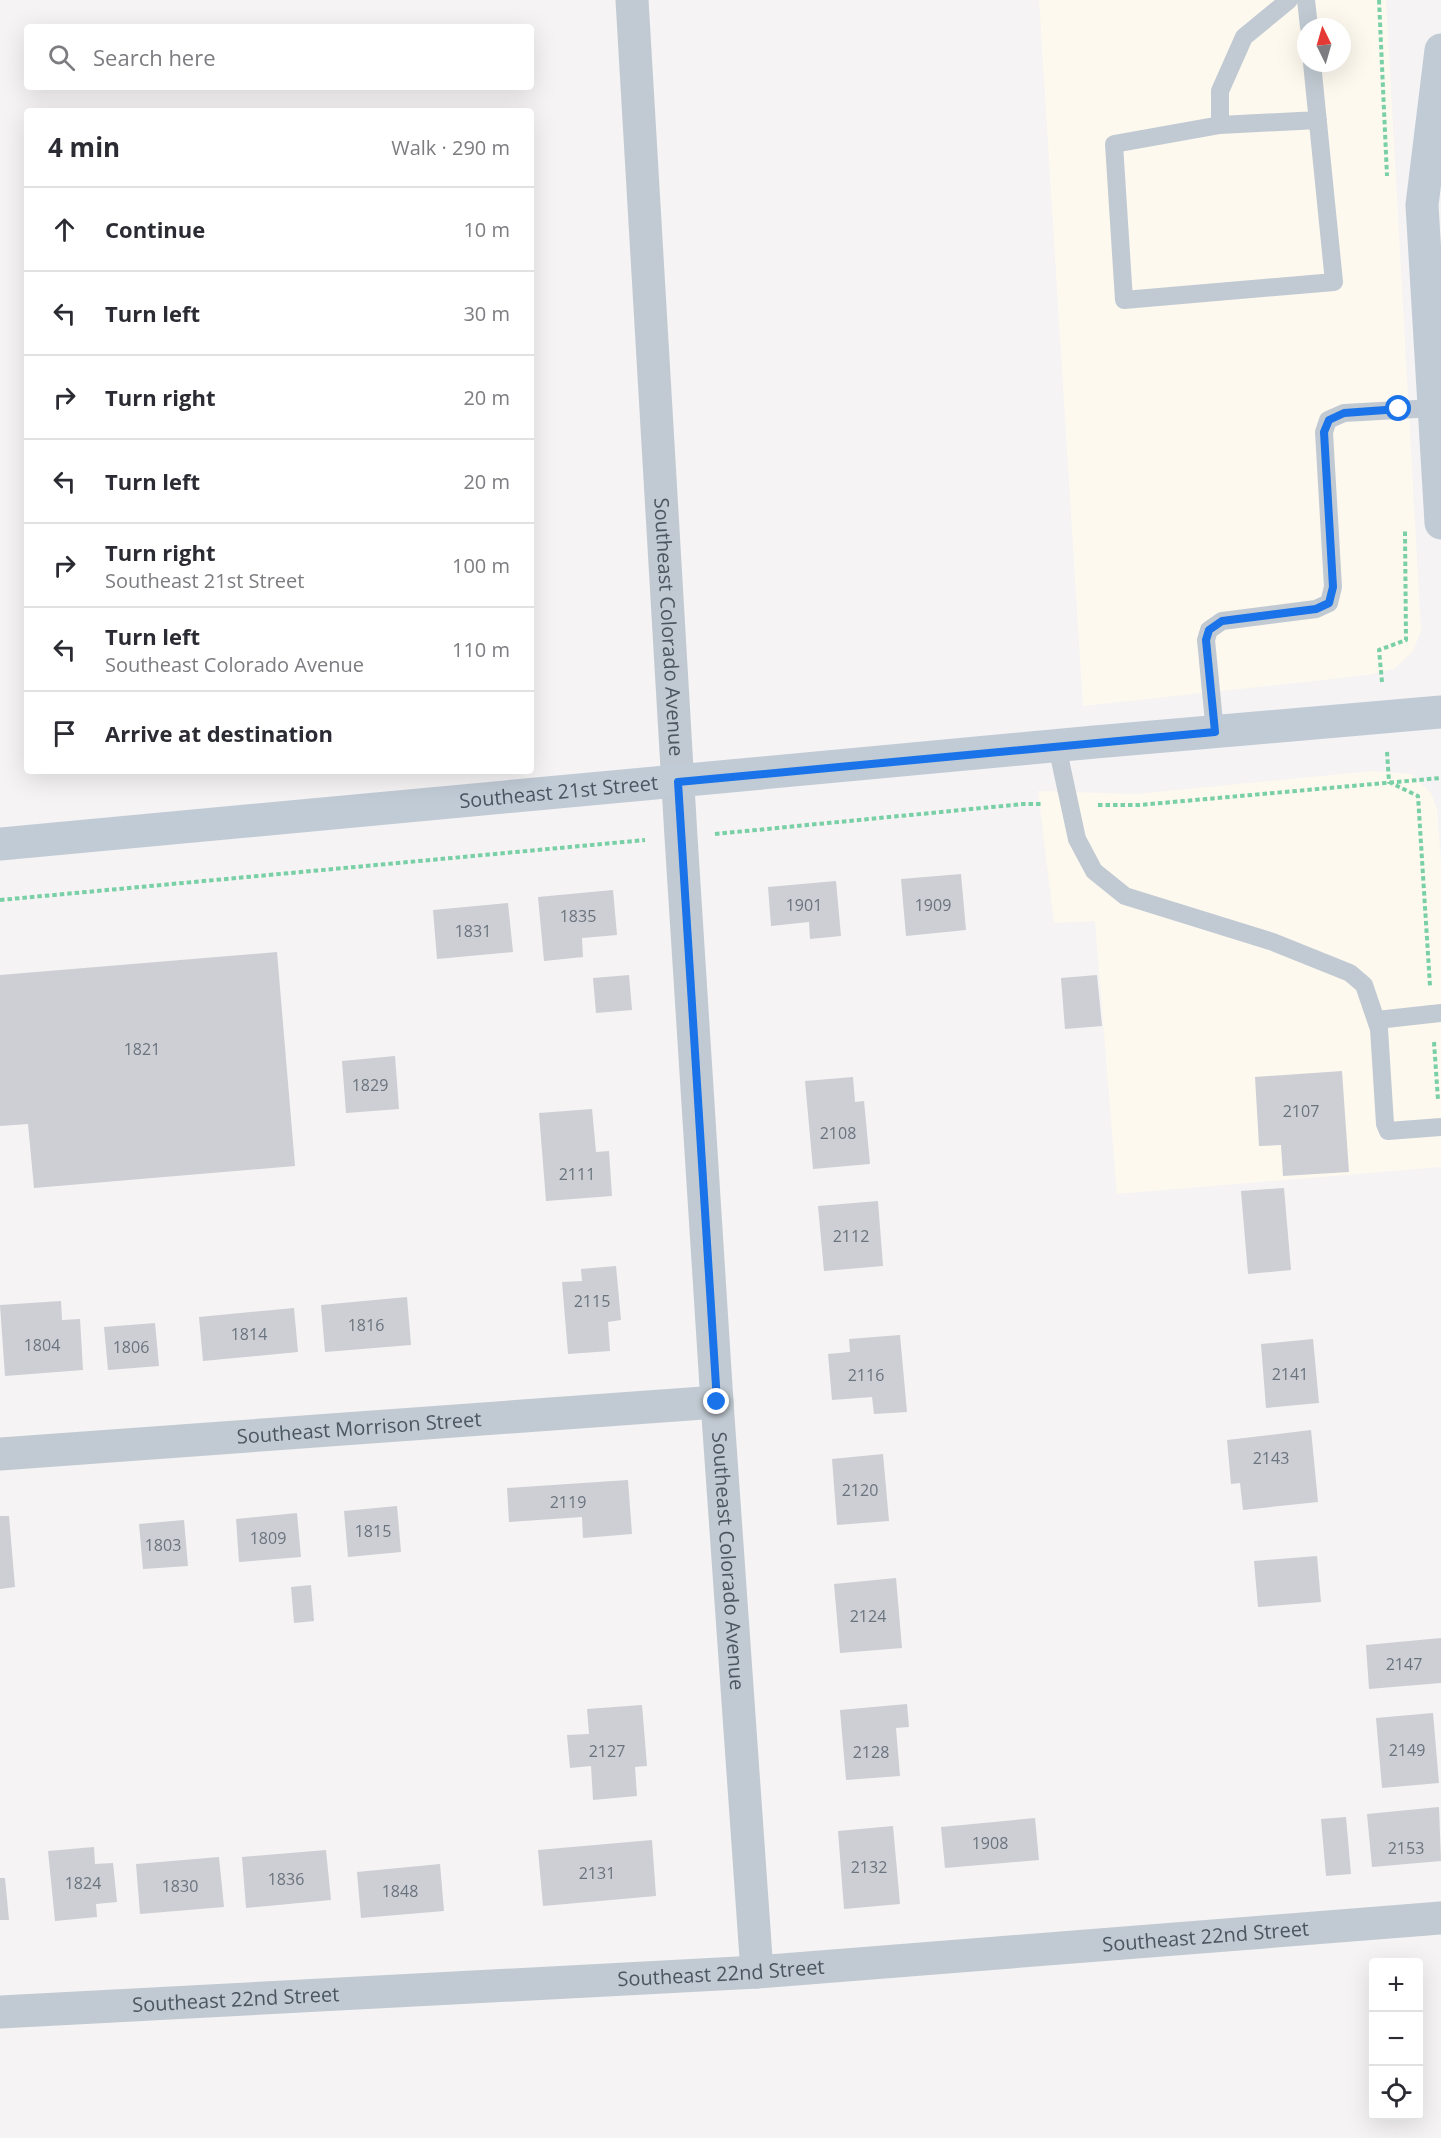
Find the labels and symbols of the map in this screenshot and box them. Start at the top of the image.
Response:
north arrow [1297,18,1351,72]
route start [1385,395,1411,421]
street label: Southeast Colorado Avenue [648,497,690,757]
street label: Southeast 21st Street [458,769,659,814]
house number: 1901 [786,894,822,916]
house number: 1909 [915,894,951,916]
house number: 1835 [560,905,596,927]
house number: 1831 [455,920,491,942]
house number: 1821 [124,1038,160,1060]
house number: 1829 [352,1074,388,1096]
house number: 2107 [1283,1100,1319,1122]
house number: 2108 [820,1122,856,1144]
house number: 2111 [559,1163,595,1185]
house number: 2112 [833,1225,869,1247]
house number: 2115 [574,1290,610,1312]
house number: 1816 [348,1314,384,1336]
house number: 1814 [231,1323,267,1345]
house number: 1804 [24,1334,60,1356]
house number: 1806 [113,1336,149,1358]
house number: 2141 [1272,1363,1308,1385]
house number: 2116 [848,1364,884,1386]
route end [703,1388,729,1414]
street label: Southeast Morrison Street [236,1405,482,1450]
street label: Southeast Colorado Avenue [706,1431,751,1691]
house number: 2143 [1253,1447,1289,1469]
house number: 2120 [842,1479,878,1501]
house number: 2119 [550,1491,586,1513]
house number: 1815 [355,1520,391,1542]
house number: 1809 [250,1527,286,1549]
house number: 1803 [145,1534,181,1556]
house number: 2124 [850,1605,886,1627]
house number: 2147 [1386,1653,1422,1675]
house number: 2149 [1389,1739,1425,1761]
house number: 2127 [589,1740,625,1762]
house number: 2128 [853,1741,889,1763]
house number: 1908 [972,1832,1008,1854]
house number: 2153 [1388,1837,1424,1859]
house number: 2132 [851,1856,887,1878]
house number: 2131 [579,1862,615,1884]
house number: 1836 [268,1868,304,1890]
house number: 1824 [65,1872,101,1894]
house number: 1830 [162,1875,198,1897]
house number: 1848 [382,1880,418,1902]
street label: Southeast 22nd Street [1101,1914,1310,1958]
street label: Southeast 22nd Street [617,1953,825,1992]
street label: Southeast 22nd Street [131,1980,340,2018]

